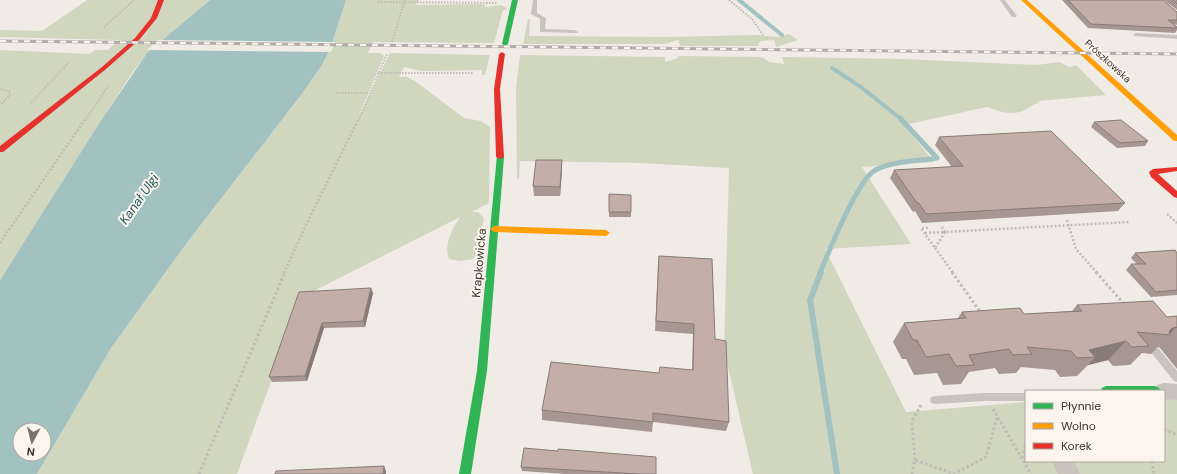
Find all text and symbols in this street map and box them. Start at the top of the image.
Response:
street label: Prószkowska [1082,37,1134,85]
water label: Kanał Ulgi [115,170,163,228]
street label: Krapkowicka [468,228,490,298]
legend [1025,390,1165,462]
text: Płynnie [1061,398,1101,414]
text: Wolno [1061,418,1096,434]
north arrow [12,422,52,462]
text: Korek [1061,438,1092,454]
text: N [26,444,36,459]

